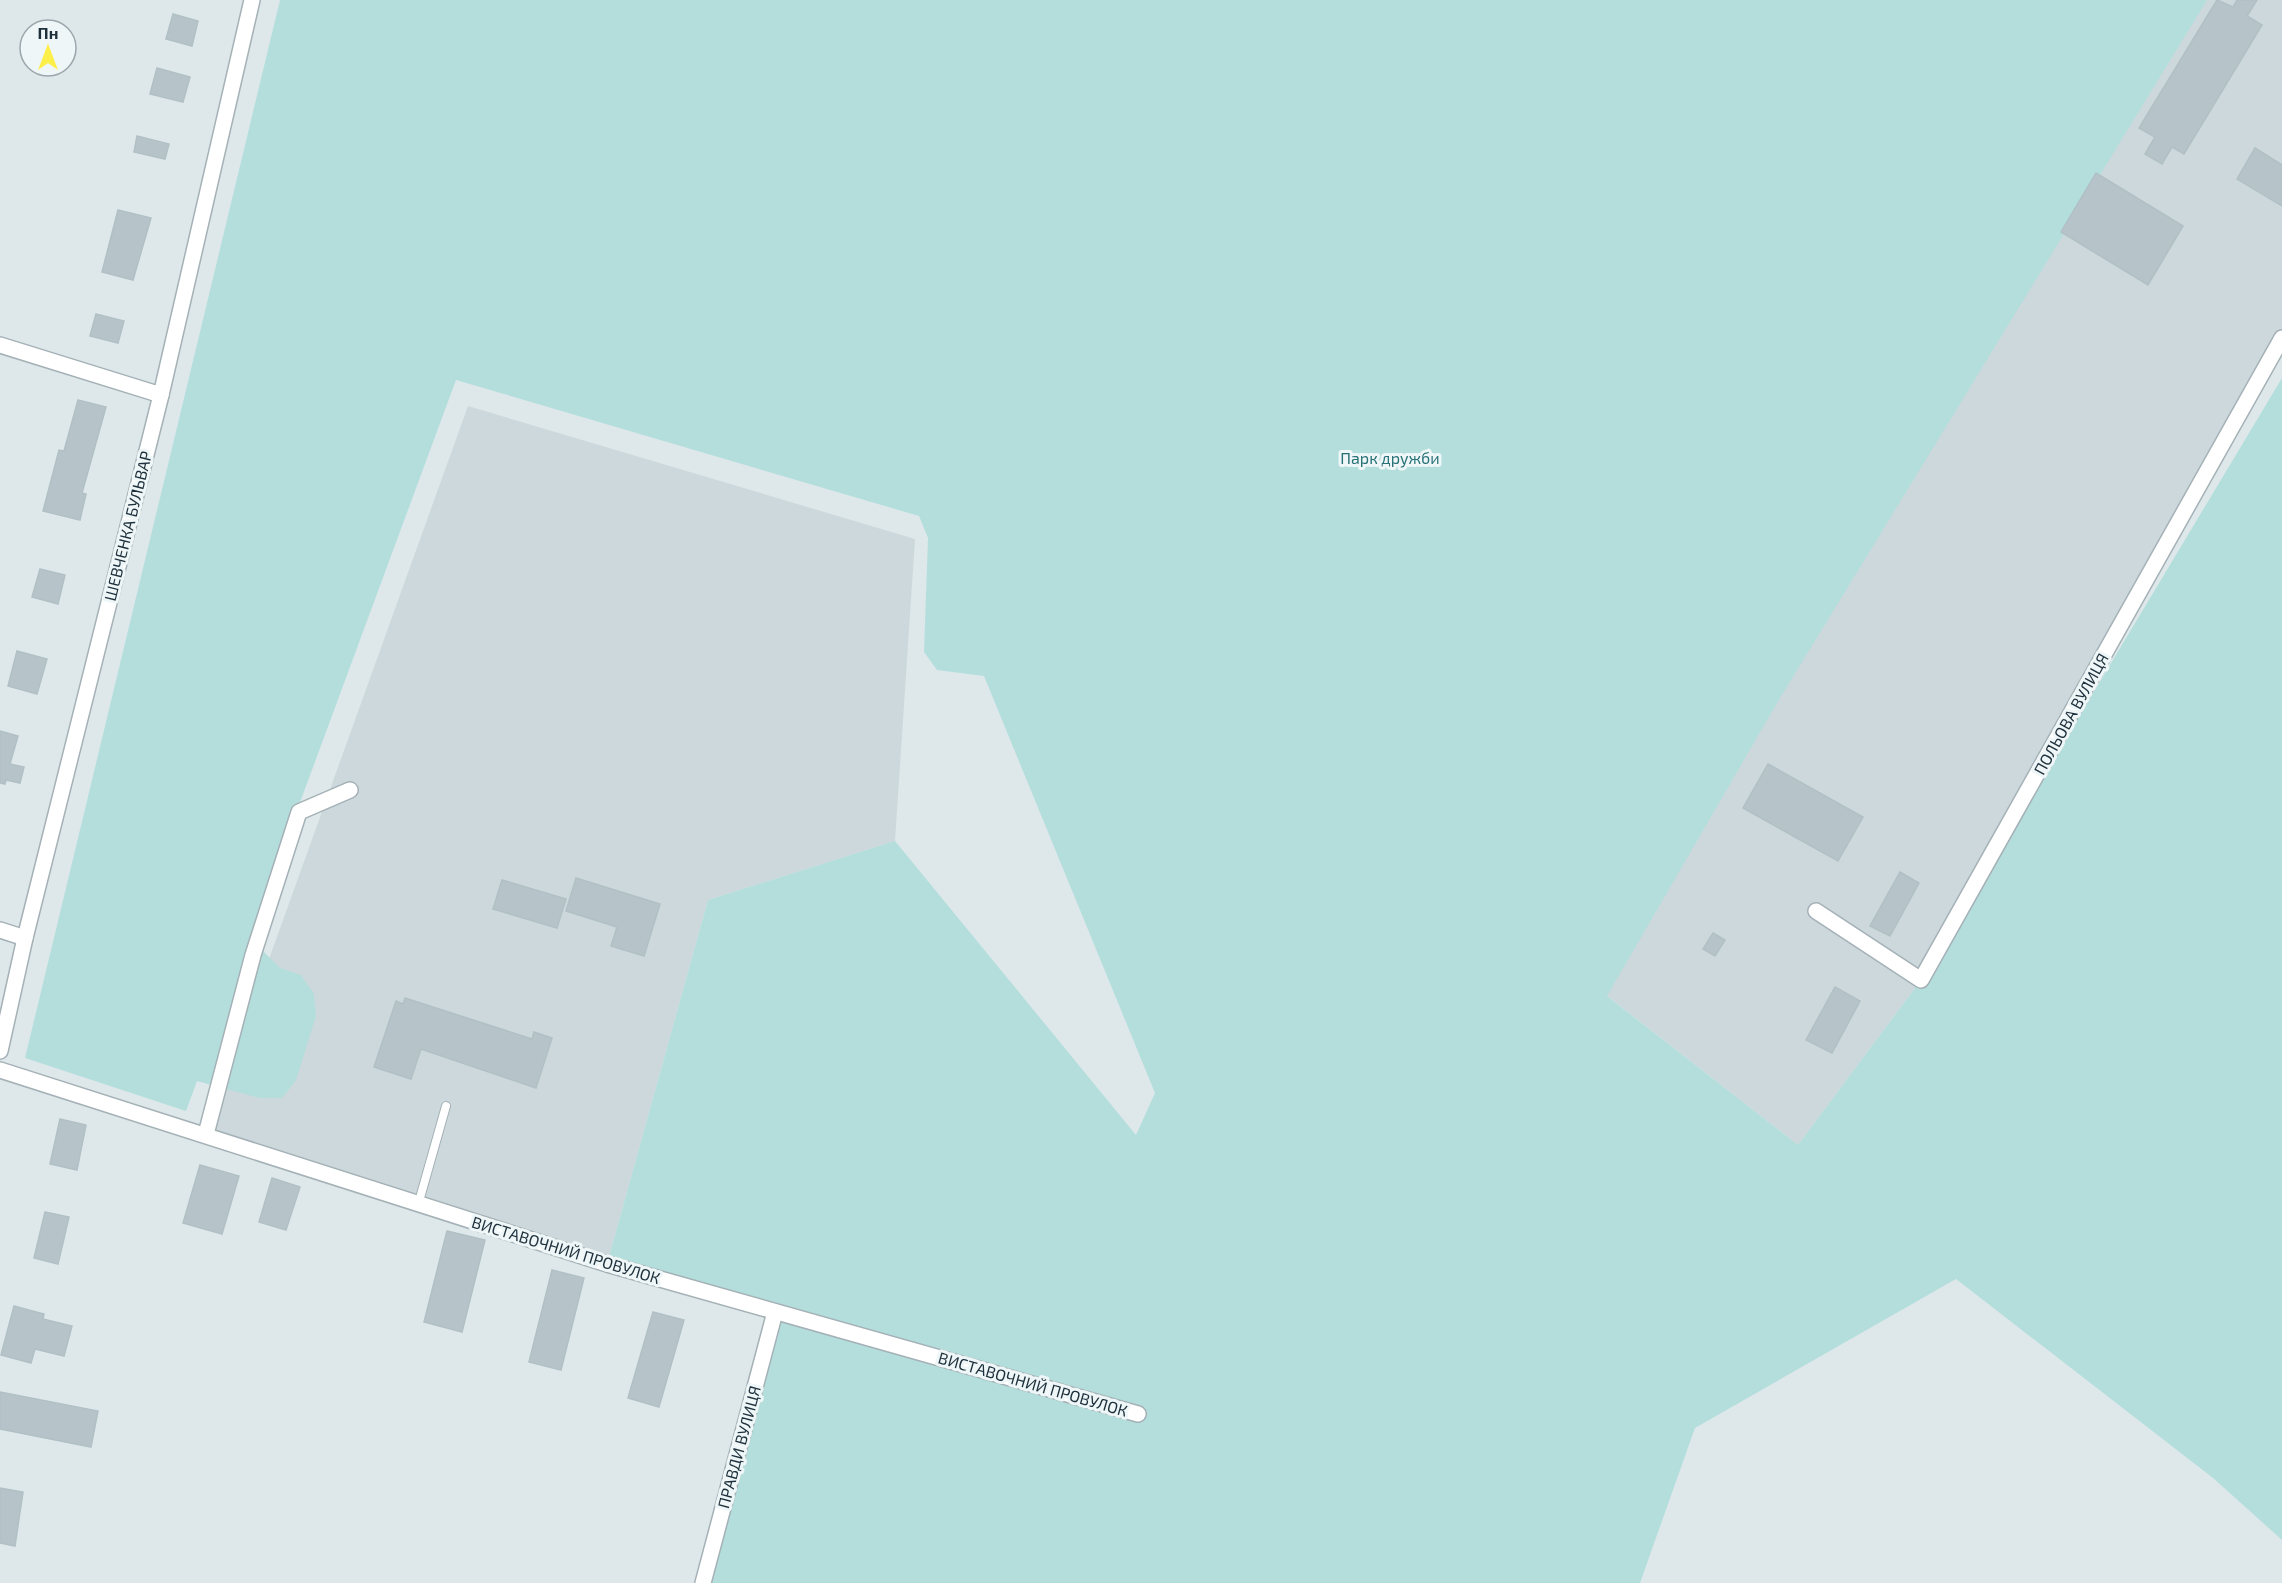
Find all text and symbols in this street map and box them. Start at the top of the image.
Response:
north arrow [18,18,78,78]
text: Пн [38,23,58,42]
park label: Парк дружби [1340,448,1440,468]
street label: ШЕВЧЕНКА БУЛЬВАР [100,449,155,603]
street label: ПОЛЬОВА ВУЛИЦЯ [2029,650,2112,778]
street label: ВИСТАВОЧНИЙ ПРОВУЛОК [470,1212,663,1287]
street label: ВИСТАВОЧНИЙ ПРОВУЛОК [936,1347,1130,1420]
street label: ПРАВДИ ВУЛИЦЯ [713,1383,764,1510]

